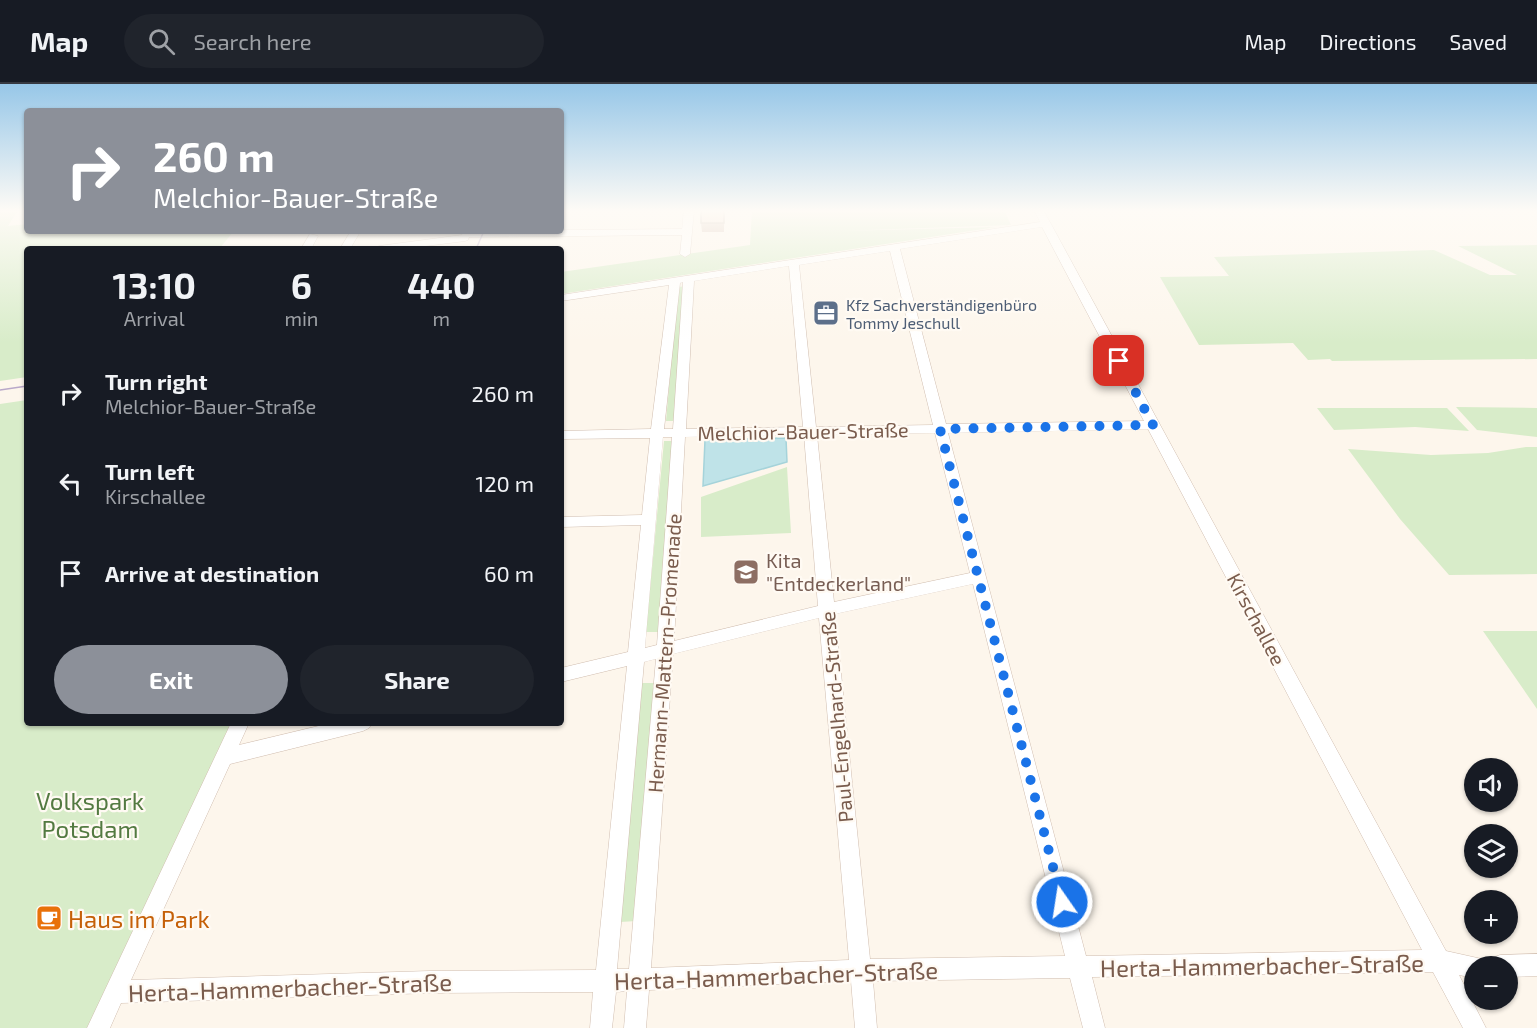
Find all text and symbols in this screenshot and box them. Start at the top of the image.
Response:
search box [124,14,544,68]
text: Map [30,24,88,58]
icon: search [145,25,178,58]
text: Search here [193,28,312,54]
text: Map [1244,29,1287,54]
text: Directions [1320,29,1416,54]
text: Saved [1449,29,1507,54]
text: 260 m [153,130,275,180]
icon: right [54,132,132,210]
text: Melchior-Bauer-Straße [153,181,438,213]
text: 13:10 [112,263,196,306]
text: 6 [291,263,312,306]
text: 440 [407,263,476,306]
place label: Kfz Sachverständigenbüro Tommy Jeschull [846,295,1037,332]
office icon: Kfz Sachverständigenbüro Tommy Jeschull [811,298,841,328]
text: Arrival [124,306,185,330]
text: min [284,306,319,330]
text: m [432,306,450,330]
pin [1093,335,1144,386]
icon: arrive [1102,344,1135,377]
text: Turn right [105,368,207,394]
icon: right [54,377,87,410]
text: 260 m [472,380,534,406]
text: Melchior-Bauer-Straße [105,394,316,418]
street label: Melchior-Bauer-Straße [697,417,909,445]
text: Turn left [105,458,194,484]
icon: left [54,467,87,500]
text: 120 m [475,470,534,496]
text: Kirschallee [105,484,206,508]
street label: Hermann-Mattern-Promenade [642,513,686,793]
place label: Kita "Entdeckerland" [766,548,911,595]
icon: arrive [54,557,87,590]
school or university icon: Kita "Entdeckerland" [731,557,761,587]
text: Arrive at destination [105,560,319,586]
text: 60 m [484,560,534,586]
street label: Kirschallee [1223,569,1291,669]
street label: Paul-Engelhard-Straße [815,610,857,824]
button: Exit [54,645,288,714]
button: Share [300,645,534,714]
map controls [1464,758,1518,1010]
button: sound [1464,758,1518,812]
park label: Volkspark Potsdam [36,786,144,843]
button: layers [1464,824,1518,878]
position arrow [1030,870,1094,934]
button: + [1464,890,1518,944]
cafe icon: Haus im Park [34,903,64,933]
place label: Haus im Park [68,904,210,933]
street label: Herta-Hammerbacher-Straße [1100,948,1424,982]
street label: Herta-Hammerbacher-Straße [613,955,939,995]
button: − [1464,956,1518,1010]
street label: Herta-Hammerbacher-Straße [127,967,453,1007]

